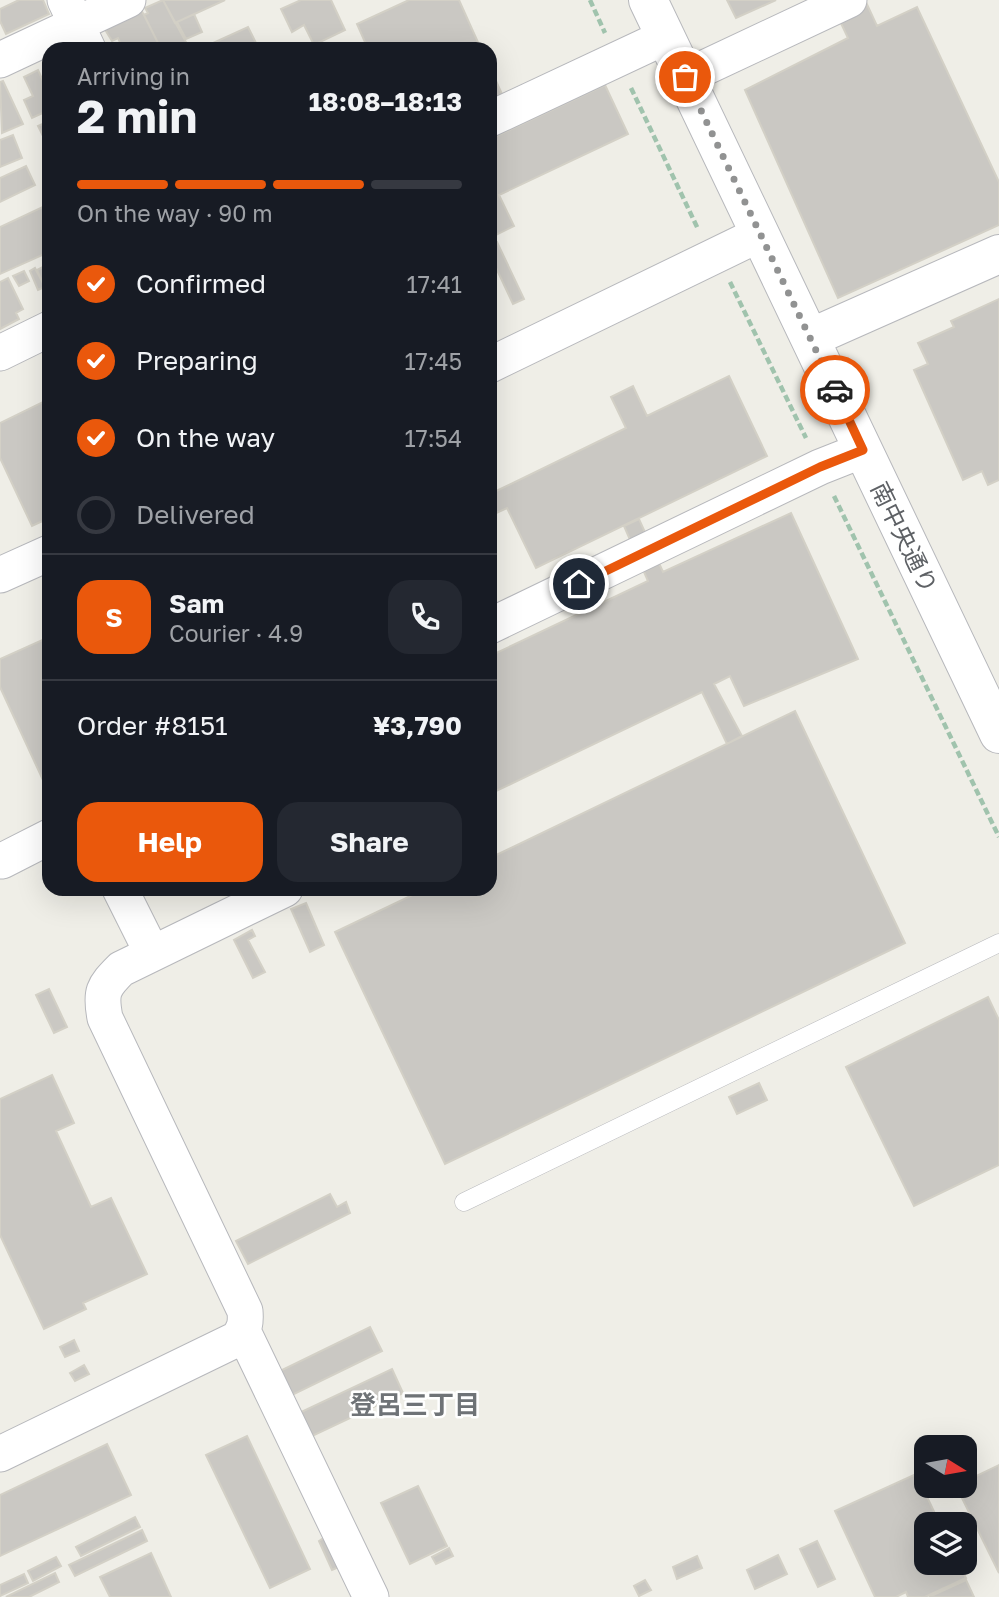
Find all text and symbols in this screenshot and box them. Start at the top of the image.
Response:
pin [655,47,715,107]
icon: bag [666,58,704,96]
text: Arriving in [77,62,190,90]
text: 18:08–18:13 [309,86,462,117]
text: 2 min [77,88,197,143]
text: On the way · 90 m [77,199,273,227]
icon: check [77,265,115,303]
text: Confirmed [136,268,266,299]
text: 17:41 [407,270,462,298]
icon: check [77,342,115,380]
text: Preparing [136,345,258,376]
text: 17:45 [404,347,462,375]
courier [800,355,870,425]
icon: car [816,371,854,409]
icon: check [77,419,115,457]
text: On the way [136,422,275,453]
text: 17:54 [404,424,462,452]
street label: 南中央通り [866,477,944,597]
text: Delivered [136,499,255,530]
pin [549,554,609,614]
icon: home [560,565,598,603]
button: phone [388,580,462,654]
text: Sam [169,588,224,619]
text: S [105,602,123,633]
text: Courier · 4.9 [169,619,303,647]
text: Order #8151 [77,710,228,741]
text: ¥3,790 [373,710,462,741]
button: Help [77,802,263,882]
button: Share [277,802,462,882]
district label: 登呂三丁目 [350,1389,480,1420]
north arrow [914,1435,976,1498]
map controls [914,1435,977,1575]
button: layers [914,1512,977,1575]

